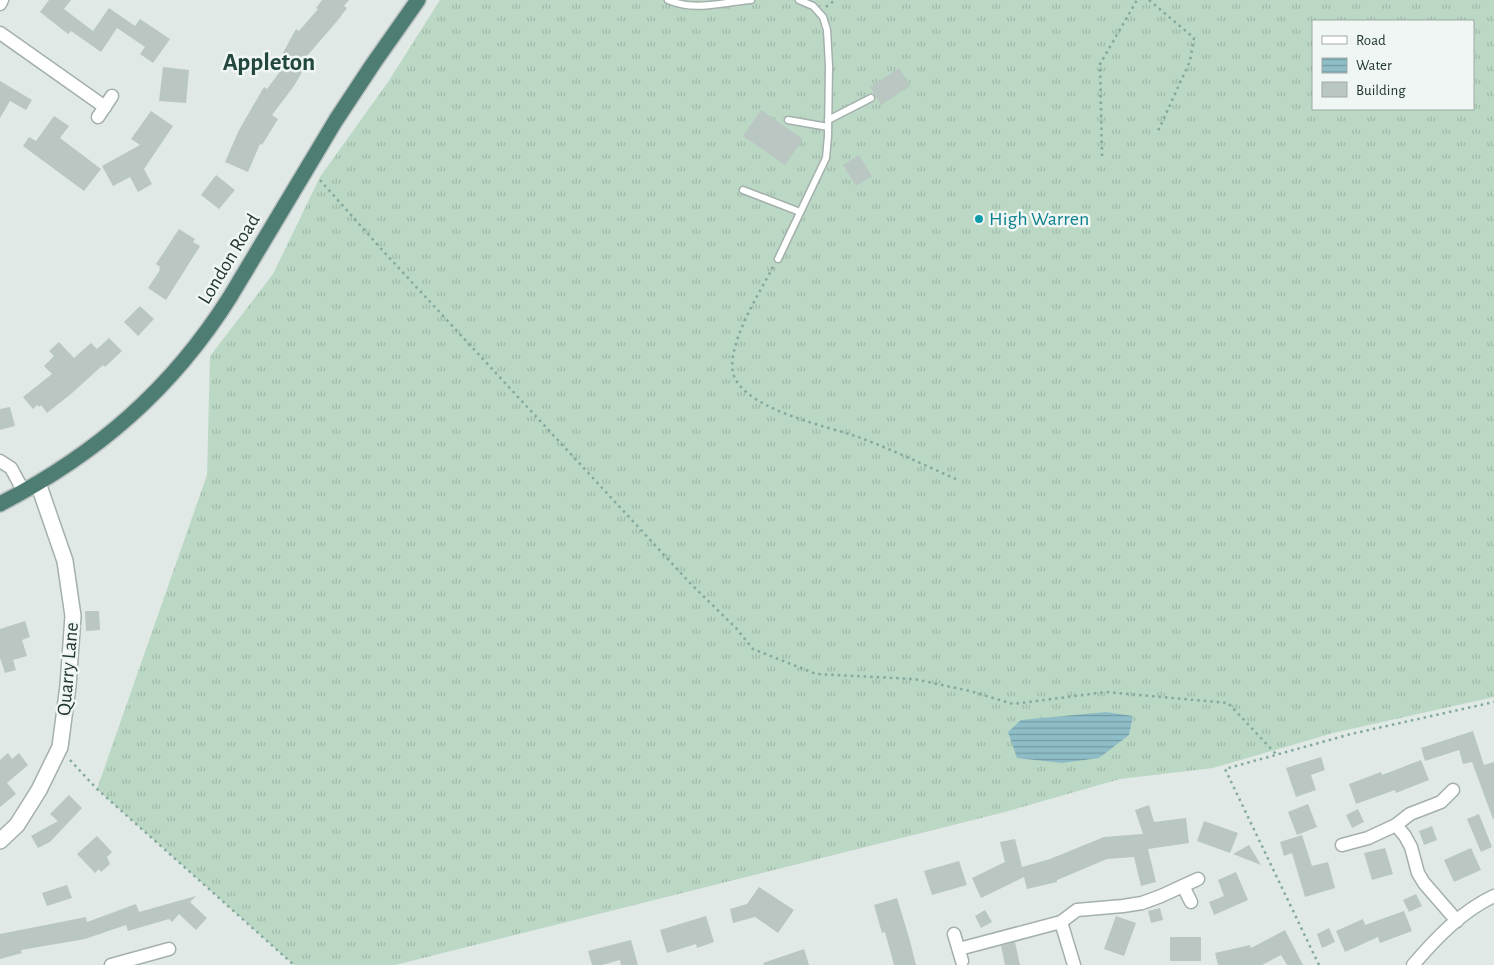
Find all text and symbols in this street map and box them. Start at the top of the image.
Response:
legend [1312,20,1474,110]
text: Road [1356,33,1386,48]
district label: Appleton [223,50,315,75]
text: Water [1356,58,1392,73]
text: Building [1356,83,1406,98]
place label: High Warren [989,209,1089,229]
street label: London Road [194,210,264,308]
marker: High Warren [973,213,985,225]
street label: Quarry Lane [54,621,82,717]

